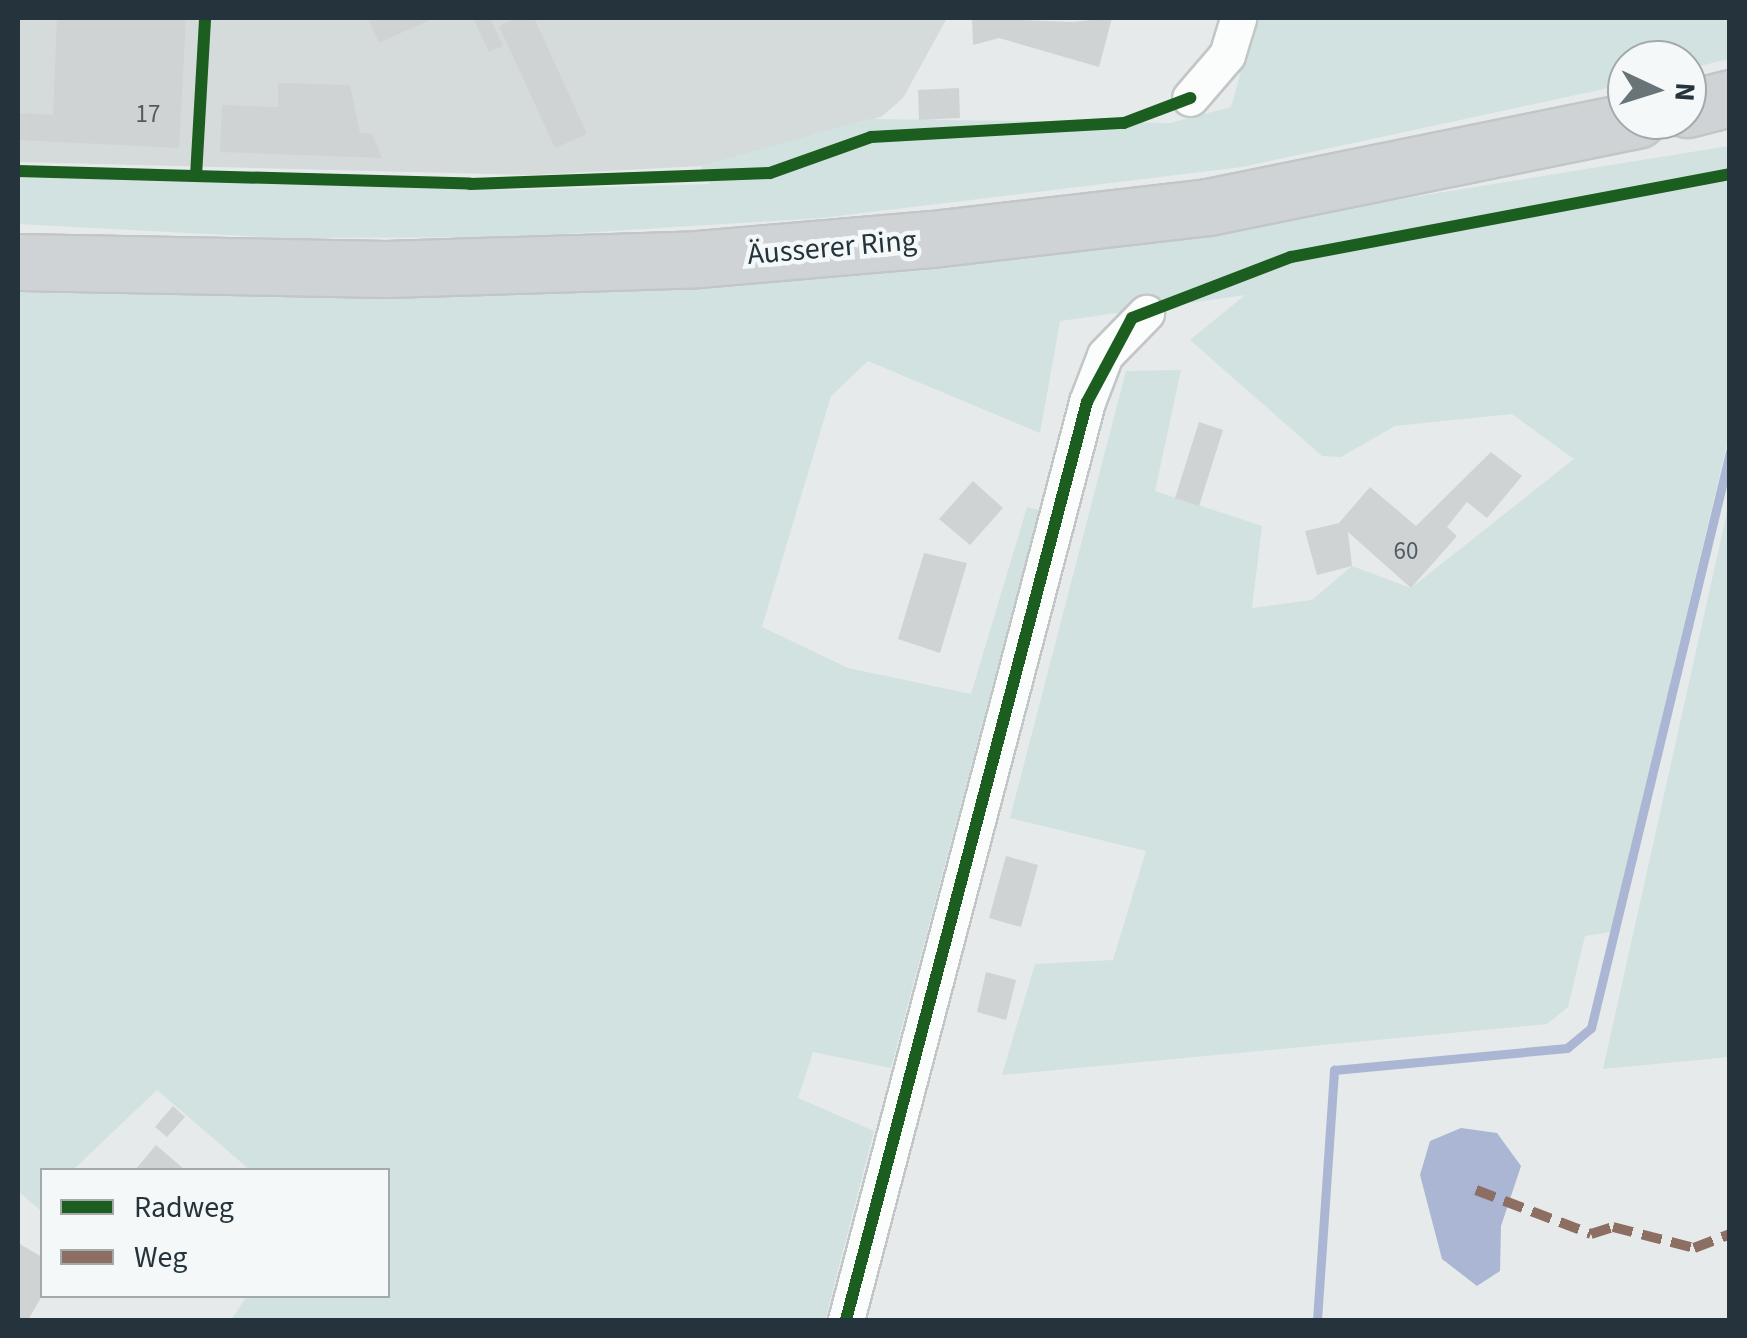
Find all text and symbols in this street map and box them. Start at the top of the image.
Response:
north arrow [1607,40,1707,140]
text: N [1664,81,1706,103]
house number: 17 [136,99,160,129]
street label: Äusserer Ring [746,223,918,273]
house number: 60 [1394,536,1418,566]
legend [40,1168,390,1298]
text: Radweg [134,1186,234,1229]
text: Weg [134,1236,187,1279]

